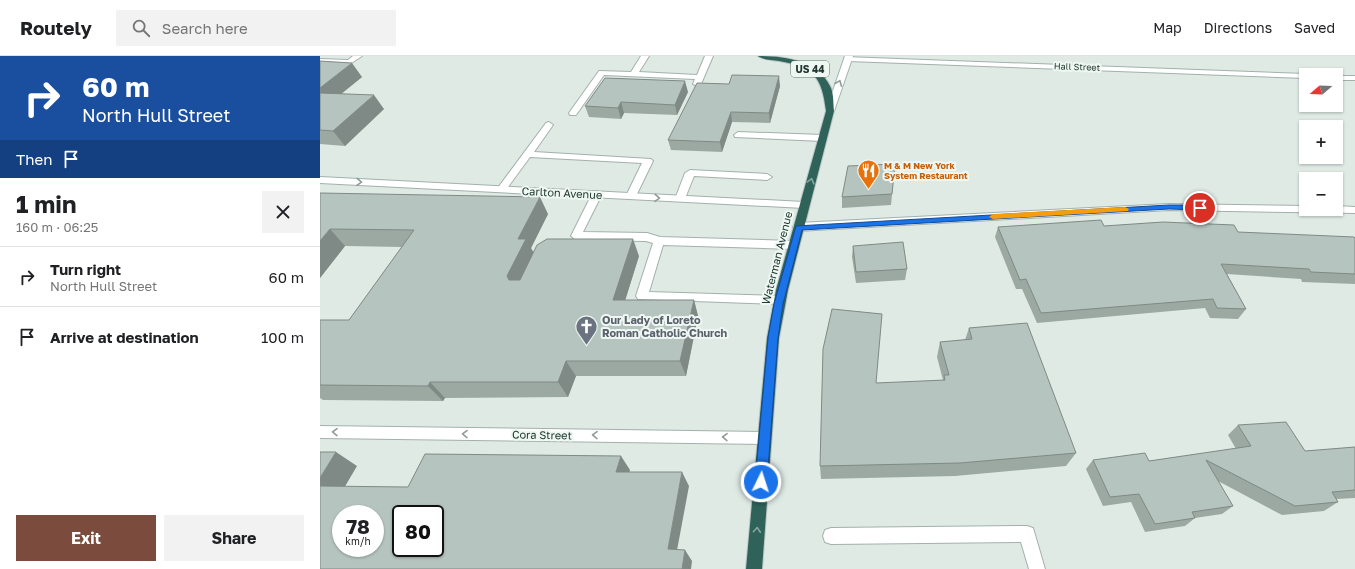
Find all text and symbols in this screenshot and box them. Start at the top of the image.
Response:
search box [116,10,396,46]
text: Routely [20,16,92,39]
icon: search [130,17,152,39]
text: Search here [162,19,248,37]
text: Map [1153,19,1182,36]
text: Directions [1204,19,1272,36]
text: Saved [1294,19,1335,36]
street label: Hall Street [1054,60,1101,73]
road number: US 44 [791,61,829,77]
north arrow [1299,68,1343,112]
map controls [1299,68,1343,216]
text: 60 m [82,70,149,103]
icon: right [16,72,68,124]
one-way arrow [835,80,843,87]
text: North Hull Street [82,104,231,126]
button: + [1299,120,1343,164]
icon: arrive [60,148,82,170]
text: Then [16,150,52,168]
restaurant icon: M & M New York System Restaurant [856,158,882,191]
place label: M & M New York System Restaurant [884,160,968,181]
button: − [1299,172,1343,216]
one-way arrow [356,177,362,186]
one-way arrow [806,178,814,185]
street label: Carlton Avenue [521,184,603,201]
text: 1 min [16,189,76,218]
button: close [262,191,304,233]
pin [1183,191,1217,225]
one-way arrow [654,193,660,202]
icon: arrive [1189,197,1211,219]
street label: Waterman Avenue [759,210,794,306]
text: 160 m · 06:25 [16,219,98,235]
text: Turn right [50,260,121,278]
icon: right [16,266,38,288]
text: 60 m [269,268,304,286]
text: North Hull Street [50,278,157,294]
church icon: Our Lady of Loreto Roman Catholic Church [574,313,600,346]
place label: Our Lady of Loreto Roman Catholic Church [602,313,728,339]
icon: arrive [16,326,38,348]
text: Arrive at destination [50,328,199,346]
text: 100 m [261,328,304,346]
street label: Cora Street [512,427,572,442]
one-way arrow [332,428,338,436]
one-way arrow [462,430,468,438]
one-way arrow [592,431,598,439]
one-way arrow [722,433,728,441]
position arrow [740,461,782,503]
speed limit sign: 80 [392,505,444,557]
text: 78 [346,514,370,538]
button: Exit [16,515,156,561]
button: Share [164,515,304,561]
one-way arrow [753,527,762,533]
text: km/h [345,535,371,547]

